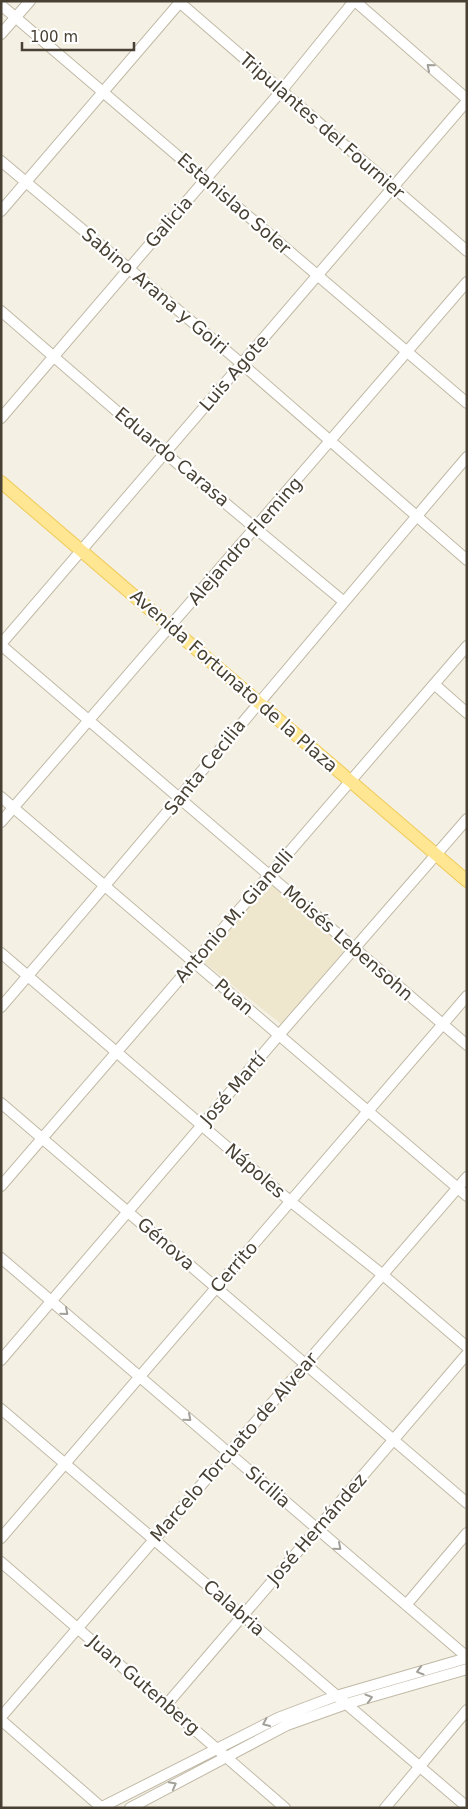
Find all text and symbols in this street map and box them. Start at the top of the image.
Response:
scale bar [22,20,135,52]
text: 100 m [30,28,78,46]
street label: Tripulantes del Fournier [235,48,410,203]
one-way arrow [427,64,436,73]
street label: Estanislao Soler [173,149,296,259]
street label: Galicia [141,192,197,252]
street label: Sabino Arana y Goiri [78,223,233,358]
street label: Luis Agote [195,330,272,415]
street label: Eduardo Carasa [111,403,234,511]
street label: Alejandro Fleming [183,472,306,609]
street label: Avenida Fortunato de la Plaza [126,585,342,776]
street label: Santa Cecilia [160,715,250,819]
street label: Antonio M. Gianelli [170,845,297,986]
street label: Moisés Lebensohn [279,881,417,1005]
street label: Puan [211,974,258,1019]
street label: José Martí [195,1048,270,1130]
street label: Nápoles [221,1139,290,1202]
street label: Génova [133,1213,199,1274]
street label: Cerrito [206,1237,262,1297]
one-way arrow [59,1307,68,1316]
street label: Marcelo Torcuato de Alvear [146,1347,322,1546]
one-way arrow [182,1413,191,1421]
street label: Sicilia [242,1462,295,1512]
street label: José Hernández [262,1469,370,1589]
one-way arrow [332,1541,341,1550]
street label: Calabria [199,1575,269,1640]
street label: Juan Gutenberg [84,1630,204,1739]
one-way arrow [416,1666,425,1676]
one-way arrow [364,1693,373,1703]
one-way arrow [262,1717,271,1727]
one-way arrow [168,1781,177,1791]

